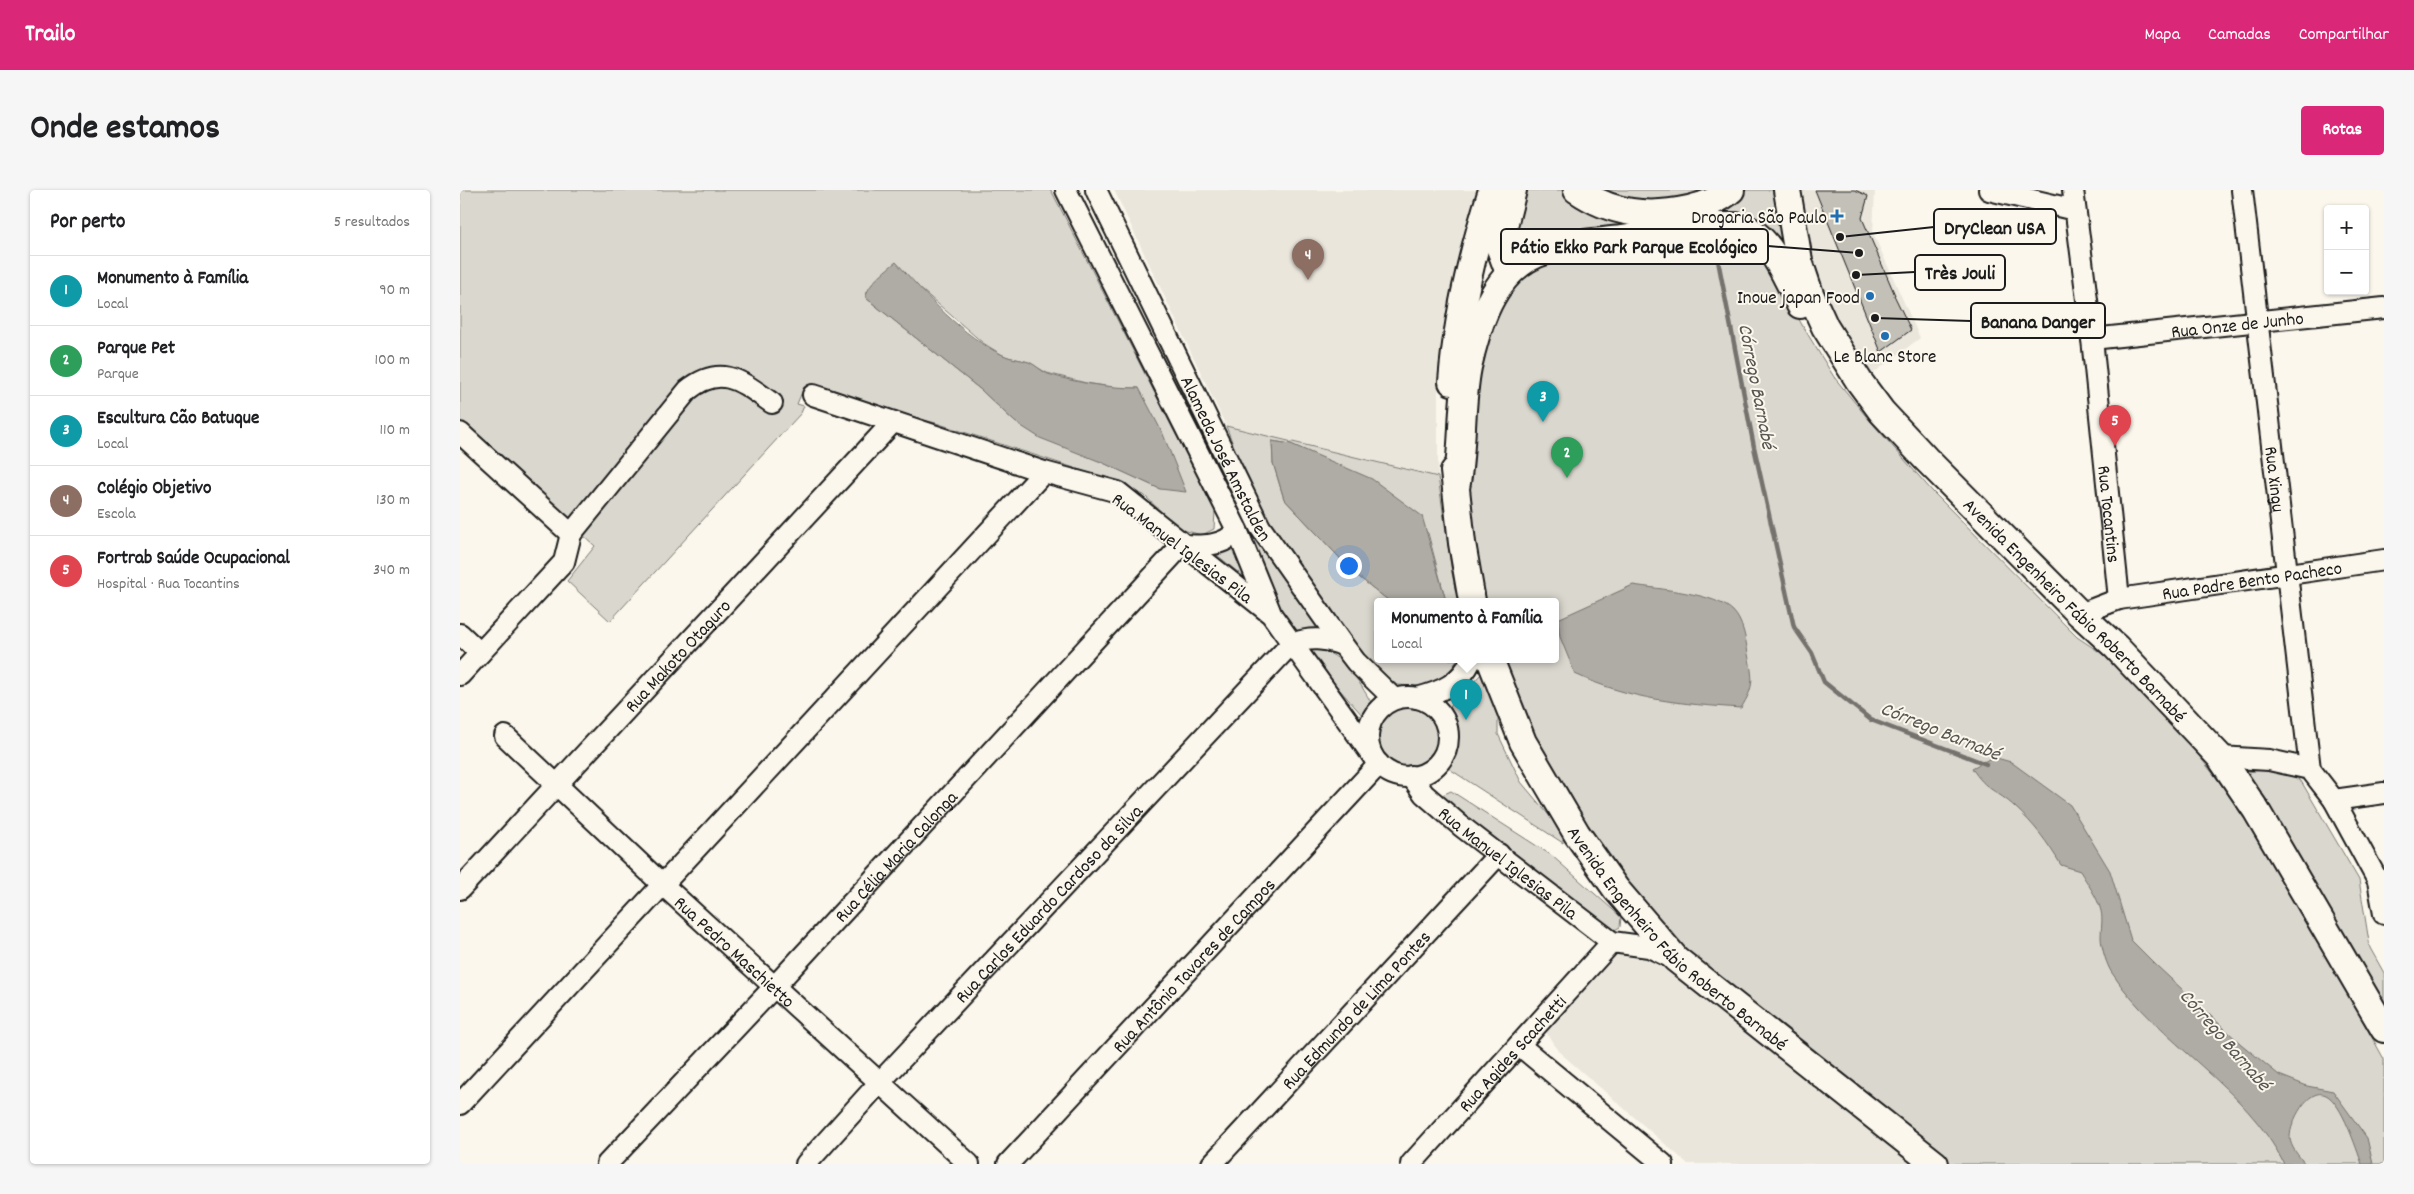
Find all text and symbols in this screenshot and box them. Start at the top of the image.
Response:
text: Trailo [25,18,76,52]
text: Mapa [2144,23,2180,48]
text: Camadas [2208,23,2271,48]
text: Compartilhar [2299,23,2389,48]
text: Onde estamos [30,105,220,155]
button: Rotas [2301,106,2384,155]
map controls [2324,205,2369,295]
button: + [2324,205,2369,250]
place label: Drogaria São Paulo [1691,206,1827,233]
text: Por perto [50,208,125,238]
callout: DryClean USA [1934,209,2056,244]
marker: Drogaria São Paulo [1831,210,1843,222]
text: 5 resultados [334,211,410,234]
text: DryClean USA [1944,216,2046,244]
callout: Pátio Ekko Park Parque Ecológico [1501,229,1768,264]
text: Pátio Ekko Park Parque Ecológico [1510,235,1758,263]
pin: 4 [1292,239,1324,280]
button: − [2324,250,2369,295]
callout: Très Jouli [1915,255,2005,290]
text: Très Jouli [1925,261,1995,289]
text: Monumento à Família [97,266,248,293]
text: 1 [64,279,68,302]
text: 90 m [379,279,410,302]
place label: Inoue japan Food [1737,286,1860,313]
marker: Inoue japan Food [1864,290,1876,302]
text: Local [97,293,128,316]
callout: Banana Danger [1971,303,2105,338]
street label: Rua Onze de Junho [2170,307,2305,348]
text: Banana Danger [1981,310,2096,338]
water label: Córrego Barnabé [1729,322,1781,454]
marker: Le Blanc Store [1879,330,1891,342]
text: Parque Pet [97,336,175,363]
place label: Le Blanc Store [1834,345,1936,372]
text: 2 [63,349,70,372]
text: 100 m [374,349,410,372]
text: Parque [97,363,139,386]
street label: Alameda José Amstalden [1171,372,1276,548]
pin: 3 [1527,381,1559,422]
pin: 5 [2099,405,2131,446]
text: Escultura Cão Batuque [97,406,259,433]
text: 3 [62,419,70,442]
text: 110 m [380,419,410,442]
text: Local [97,433,128,456]
pin: 2 [1551,437,1583,478]
street label: Rua Xingu [2255,445,2290,514]
street label: Rua Tocantins [2088,464,2125,564]
text: Colégio Objetivo [97,476,212,503]
street label: Rua Manuel Iglesias Pila [1105,488,1258,612]
text: 4 [63,489,69,512]
text: 130 m [376,489,410,512]
street label: Avenida Engenheiro Fábio Roberto Barnabé [1955,493,2191,730]
text: Escola [97,503,136,526]
text: Fortrab Saúde Ocupacional [97,546,290,573]
your location [1336,553,1362,579]
street label: Rua Padre Bento Pacheco [2161,556,2344,609]
text: 5 [62,559,70,582]
text: 340 m [373,559,410,582]
text: Hospital · Rua Tocantins [97,573,240,596]
street label: Rua Makoto Otaguro [620,595,739,720]
popup [1374,598,1559,663]
text: Monumento à Família [1391,606,1542,633]
text: Local [1391,633,1422,656]
pin: 1 [1450,679,1482,720]
water label: Córrego Barnabé [1876,696,2006,770]
street label: Rua Célia Maria Calonga [830,785,966,930]
street label: Rua Carlos Eduardo Cardoso da Silva [950,799,1151,1011]
street label: Rua Manuel Iglesias Pila [1431,802,1583,929]
street label: Avenida Engenheiro Fábio Roberto Barnabé [1558,822,1792,1059]
street label: Rua Antônio Tavares de Campos [1107,873,1284,1060]
street label: Rua Pedro Maschietto [666,891,799,1016]
street label: Rua Edmundo de Lima Pontes [1277,926,1439,1097]
water label: Córrego Barnabé [2172,984,2277,1100]
street label: Rua Agides Scachetti [1454,990,1575,1120]

